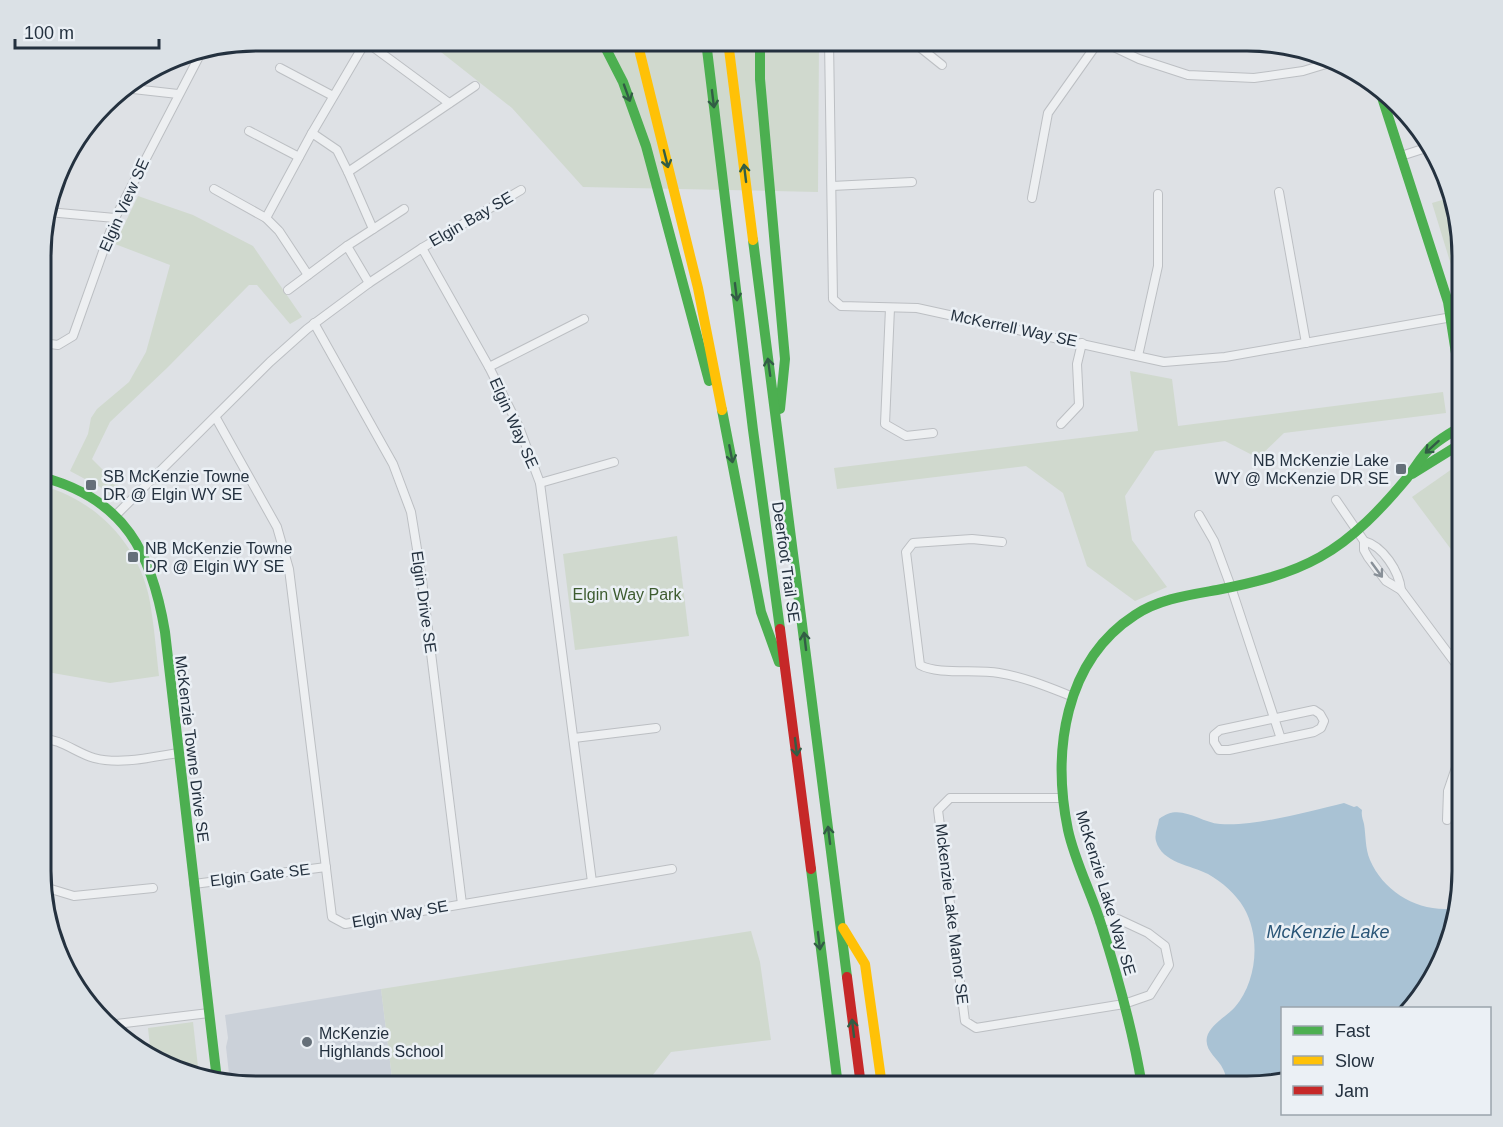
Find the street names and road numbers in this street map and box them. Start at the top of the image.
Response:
street label: Elgin View SE [96,156,152,254]
street label: Elgin Bay SE [426,188,516,250]
street label: McKerrell Way SE [949,306,1079,350]
street label: Elgin Way SE [486,375,542,471]
street label: Deerfoot Trail SE [769,500,803,624]
street label: Elgin Drive SE [408,550,440,654]
street label: McKenzie Towne Drive SE [172,655,212,843]
street label: McKenzie Lake Way SE [1073,809,1139,977]
street label: Mckenzie Lake Manor SE [932,822,972,1006]
street label: Elgin Gate SE [209,860,311,890]
street label: Elgin Way SE [351,897,449,931]

